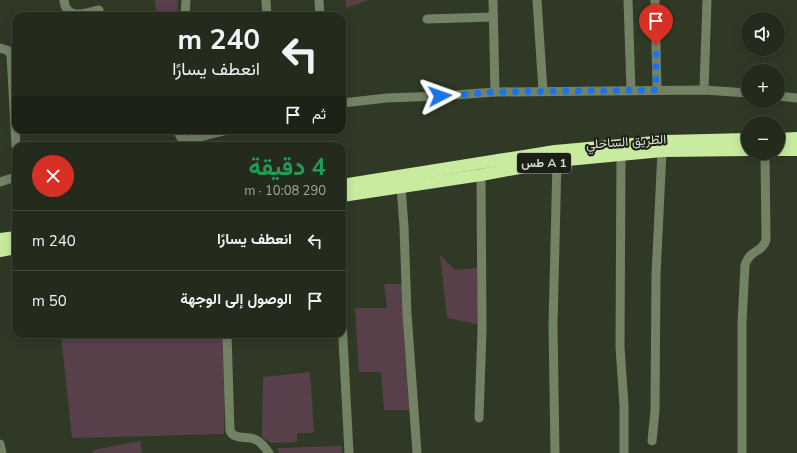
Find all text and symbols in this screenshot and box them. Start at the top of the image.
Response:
pin [639,4,673,45]
icon: arrive [645,10,667,32]
map controls [741,12,785,160]
button: sound [741,12,785,56]
text: 240 m [177,21,260,59]
icon: left [274,28,326,80]
text: انعطف يسارًا [172,57,260,81]
button: + [741,64,785,108]
position arrow [419,75,461,117]
icon: arrive [282,104,304,126]
text: ثم [312,104,326,124]
button: − [741,116,785,160]
street label: الطريق الساحلي [585,130,667,155]
text: 4 دقيقة [249,151,326,183]
road number: طس A 1 [517,153,571,173]
button: close [32,155,74,197]
text: 290 m · 10:08 [244,182,326,200]
text: انعطف يسارًا [217,229,292,249]
icon: left [304,230,326,252]
text: 240 m [32,231,76,251]
text: الوصول إلى الوجهة [180,289,292,309]
icon: arrive [304,290,326,312]
text: 50 m [32,291,67,311]

